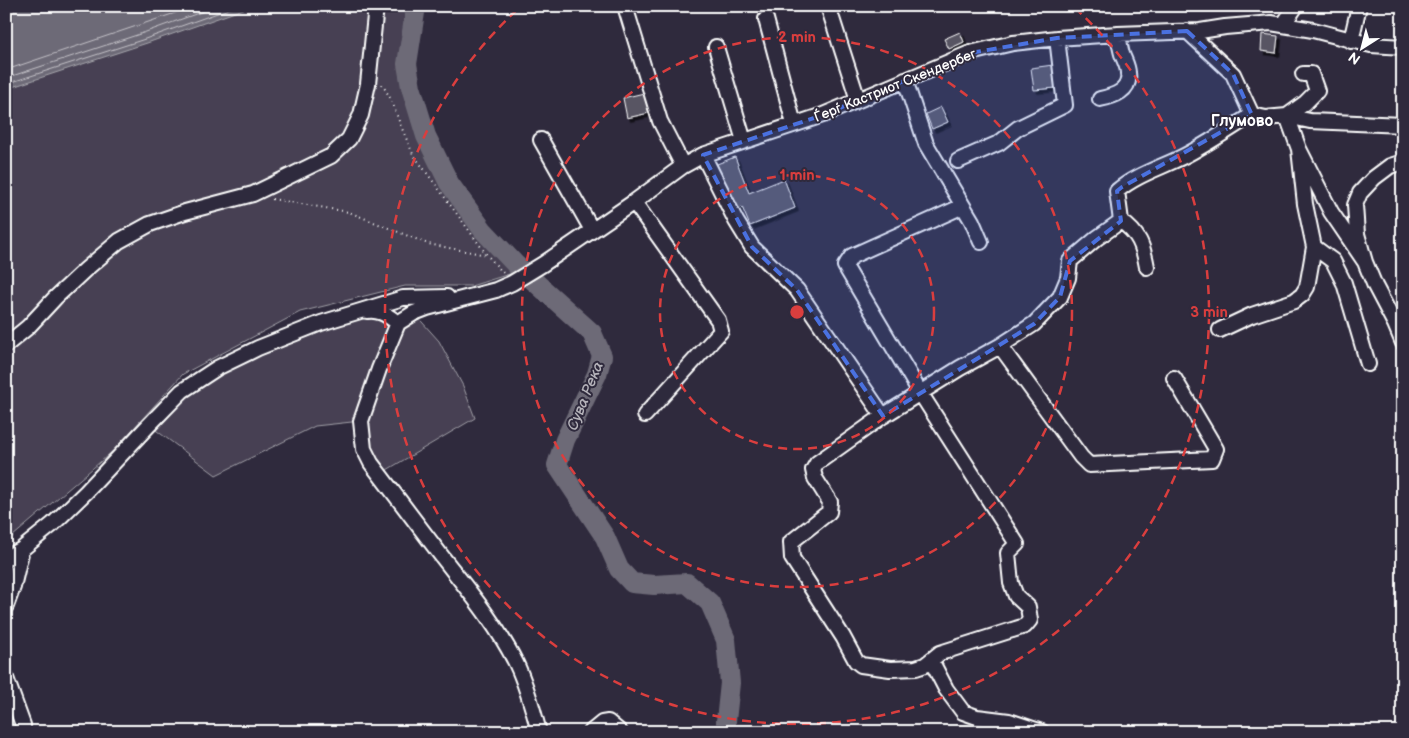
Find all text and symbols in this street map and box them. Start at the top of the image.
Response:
north arrow [1336,22,1386,72]
text: 2 min [778,28,816,47]
street label: Ѓерѓ Кастриот Скендербег [811,44,979,126]
text: N [1345,48,1364,68]
district label: Глумово [1211,112,1274,131]
text: 1 min [779,166,815,185]
centre of rings [788,303,806,321]
text: 3 min [1190,303,1228,322]
water label: Сува Река [563,359,608,433]

